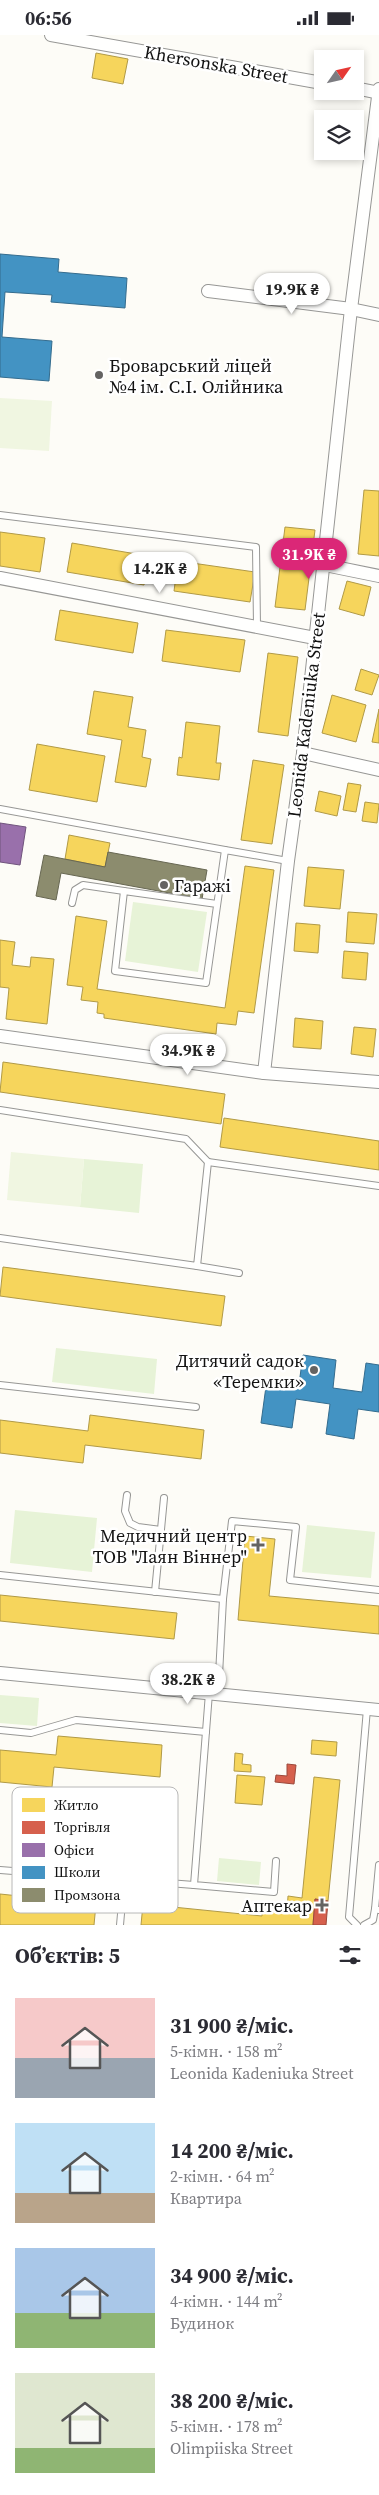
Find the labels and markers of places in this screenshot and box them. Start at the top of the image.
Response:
pin: 19.9K ₴ [246,273,338,315]
place label: Броварський ліцей №4 ім. С.І. Олійника [109,353,284,399]
marker: Броварський ліцей №4 ім. С.І. Олійника [93,369,105,381]
pin: 31.9K ₴ [263,537,355,580]
pin: 14.2K ₴ [114,551,206,594]
place label: Гаражі [174,873,231,898]
marker: Гаражі [158,879,170,891]
pin: 34.9K ₴ [142,1033,234,1076]
place label: Дитячий садок «Теремки» [176,1348,304,1394]
marker: Дитячий садок «Теремки» [308,1364,320,1376]
place label: Медичний центр ТОВ "Лаян Віннер" [93,1523,247,1569]
marker: Медичний центр ТОВ "Лаян Віннер" [251,1538,265,1552]
pin: 38.2K ₴ [142,1663,234,1705]
place label: Аптекар [241,1893,312,1918]
marker: Аптекар [316,1899,328,1911]

